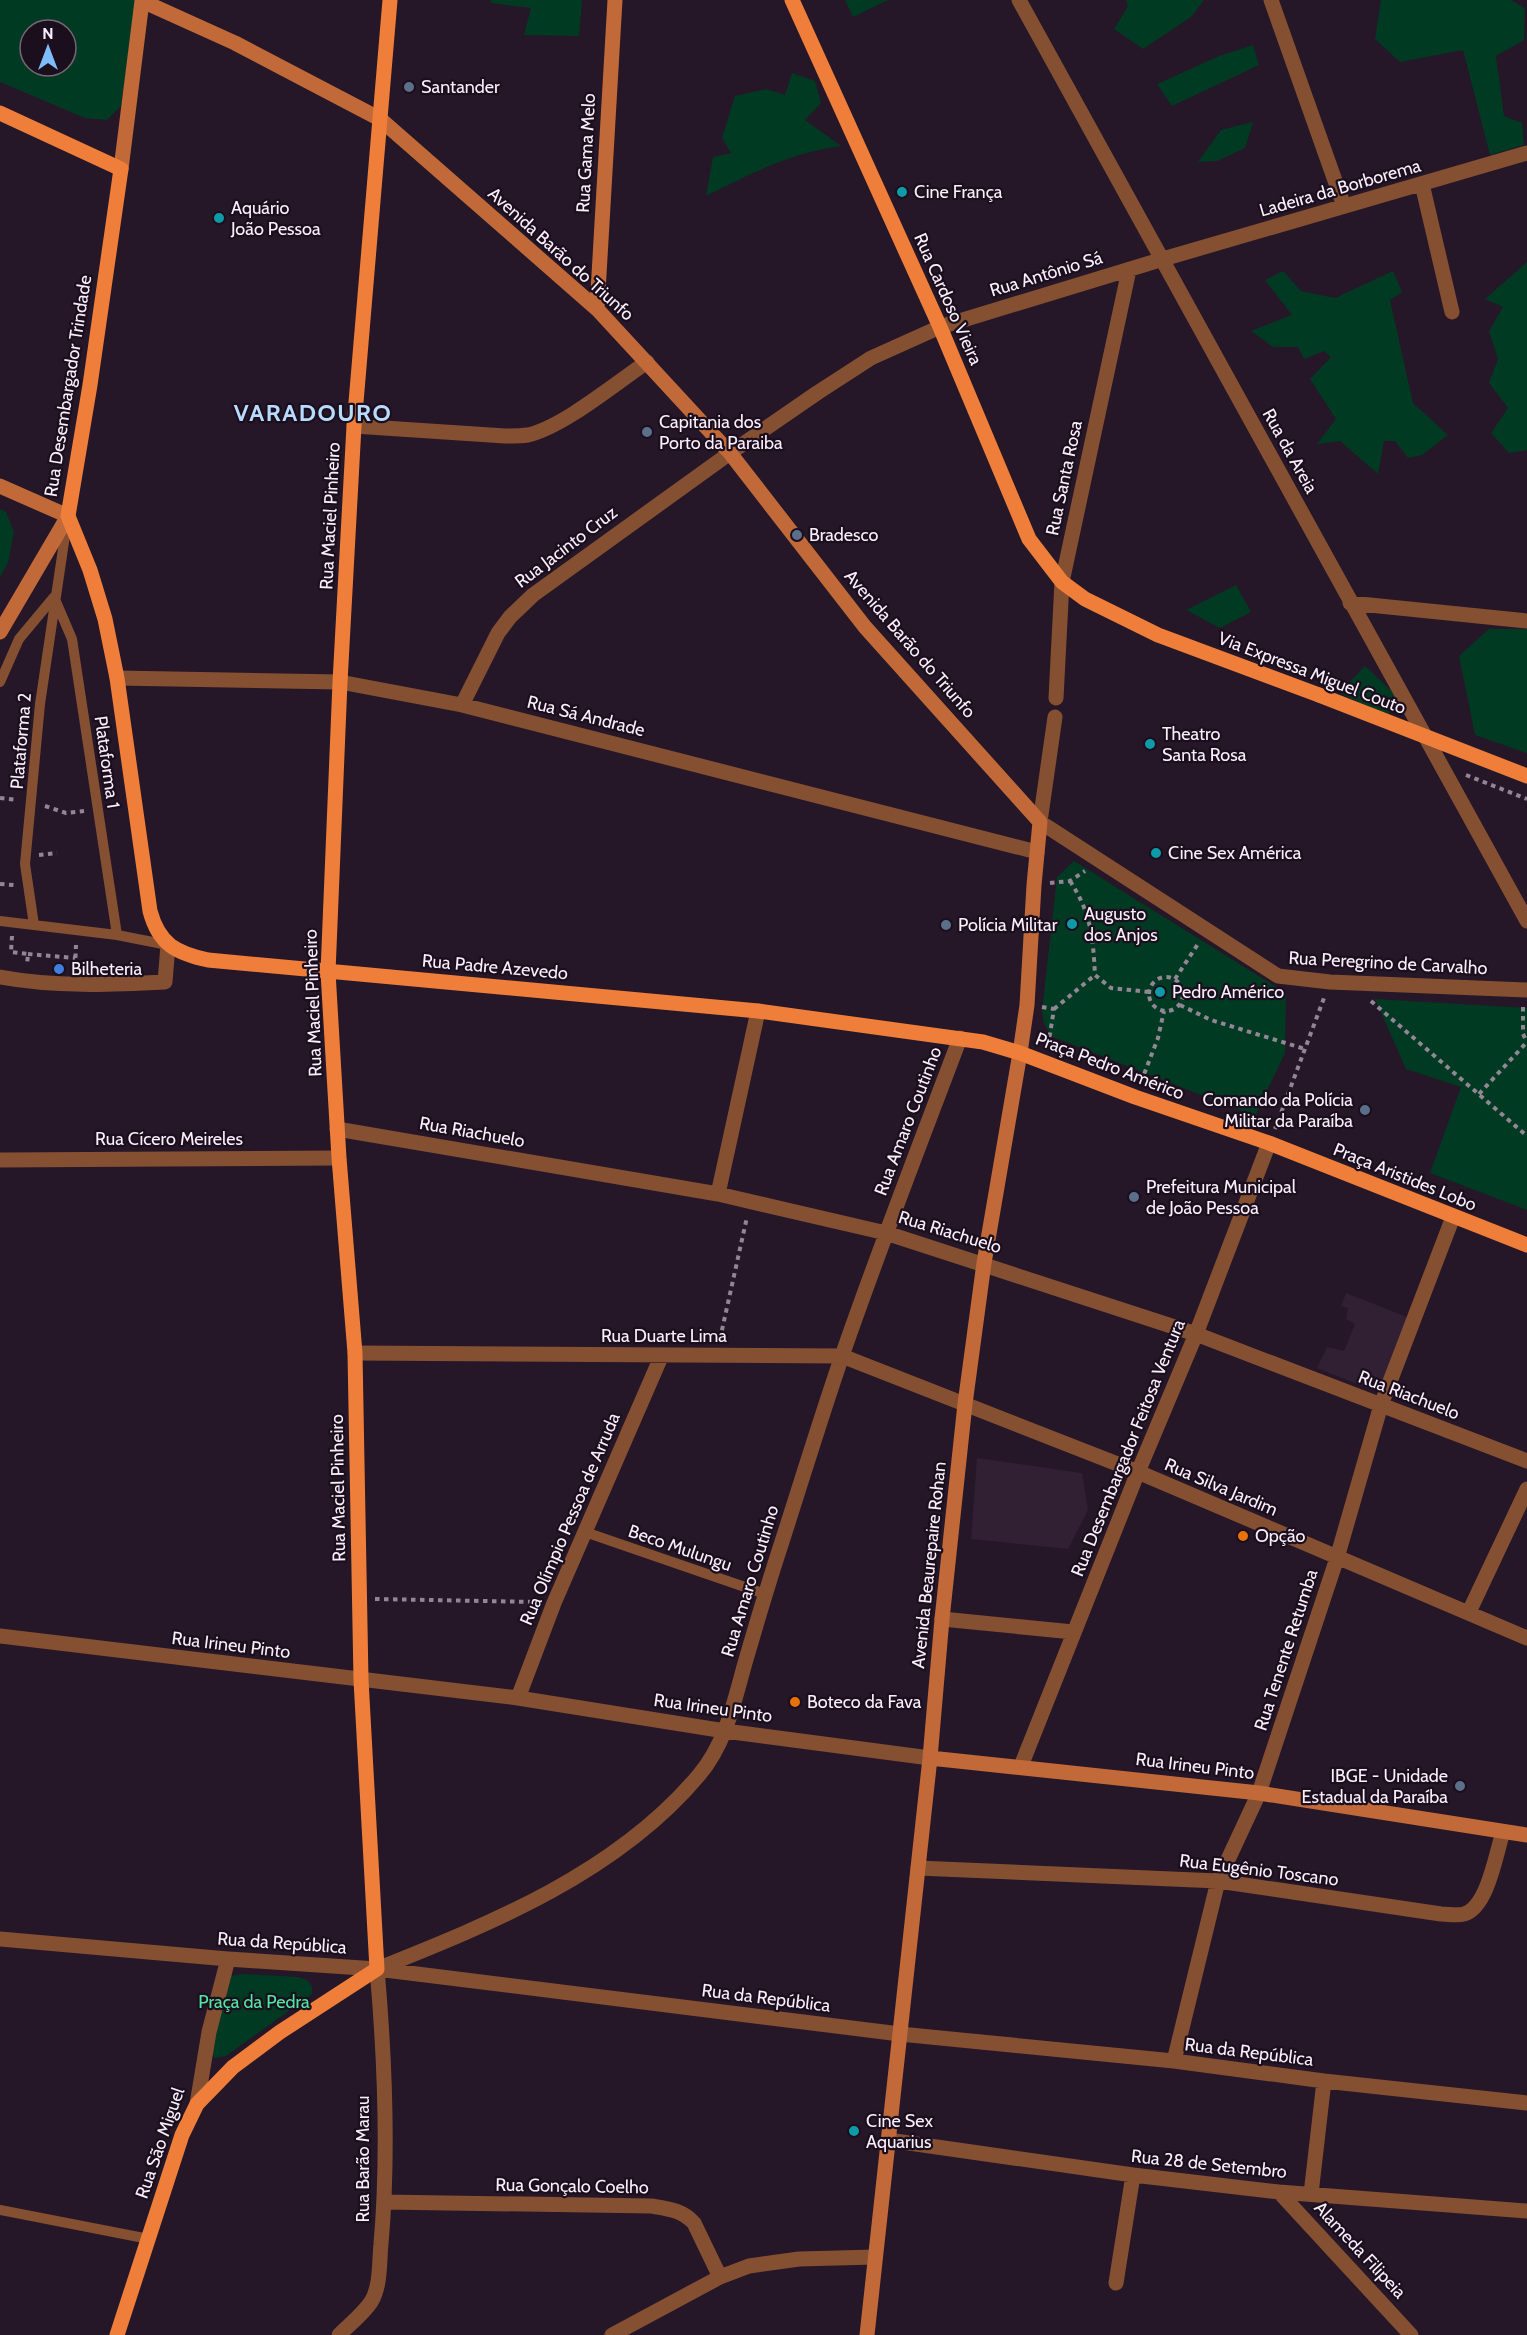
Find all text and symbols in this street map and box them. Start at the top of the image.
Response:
north arrow [18,18,78,78]
text: N [42,24,54,43]
place label: Santander [421,76,500,98]
marker: Santander [402,80,416,94]
street label: Rua Gama Melo [572,93,600,213]
street label: Ladeira da Borborema [1257,154,1424,222]
place label: Cine França [914,181,1003,203]
street label: Avenida Barão do Triunfo [483,183,639,325]
marker: Cine França [895,185,909,199]
place label: Aquário João Pessoa [230,197,321,240]
marker: Aquário João Pessoa [212,211,226,225]
street label: Rua Cardoso Vieira [909,230,987,369]
street label: Rua Antônio Sá [987,246,1105,302]
street label: Rua Desembargador Trindade [40,274,96,498]
district label: VARADOURO [234,398,392,427]
street label: Rua da Areia [1258,405,1322,498]
place label: Capitania dos Porto da Paraiba [659,411,783,454]
street label: Rua Santa Rosa [1041,418,1087,538]
marker: Capitania dos Porto da Paraiba [640,425,654,439]
street label: Rua Maciel Pinheiro [315,442,345,590]
street label: Rua Jacinto Cruz [511,501,622,593]
place label: Bradesco [809,524,879,546]
marker: Bradesco [790,528,804,542]
street label: Avenida Barão do Triunfo [840,565,980,723]
street label: Via Expressa Miguel Couto [1215,627,1409,719]
street label: Rua Sá Andrade [525,691,647,741]
street label: Plataforma 2 [6,692,36,790]
street label: Plataforma 1 [90,714,124,810]
place label: Theatro Santa Rosa [1162,723,1247,766]
marker: Theatro Santa Rosa [1143,737,1157,751]
place label: Cine Sex América [1168,842,1302,864]
marker: Cine Sex América [1149,846,1163,860]
place label: Augusto dos Anjos [1084,903,1158,946]
place label: Polícia Militar [958,914,1058,936]
marker: Augusto dos Anjos [1065,917,1079,931]
marker: Polícia Militar [939,918,953,932]
street label: Rua Maciel Pinheiro [299,929,327,1077]
street label: Rua Peregrino de Carvalho [1288,947,1488,979]
street label: Rua Padre Azevedo [421,950,569,984]
place label: Bilheteria [71,958,142,980]
marker: Bilheteria [52,962,66,976]
place label: Pedro Américo [1172,981,1284,1003]
marker: Pedro Américo [1153,985,1167,999]
street label: Praça Pedro Américo [1033,1028,1188,1105]
street label: Rua Amaro Coutinho [870,1043,947,1198]
place label: Comando da Polícia Militar da Paraíba [1203,1089,1353,1132]
marker: Comando da Polícia Militar da Paraíba [1358,1103,1372,1117]
street label: Rua Riachuelo [418,1112,526,1152]
street label: Rua Cícero Meireles [95,1128,243,1150]
street label: Praça Aristides Lobo [1330,1138,1480,1216]
place label: Prefeitura Municipal de João Pessoa [1146,1176,1297,1219]
marker: Prefeitura Municipal de João Pessoa [1127,1190,1141,1204]
street label: Rua Riachuelo [896,1206,1004,1258]
street label: Rua Desembargador Feitosa Ventura [1066,1316,1190,1580]
street label: Rua Duarte Lima [601,1325,727,1347]
street label: Rua Riachuelo [1355,1366,1463,1424]
street label: Rua Olímpio Pessoa de Arruda [515,1409,625,1629]
street label: Rua Maciel Pinheiro [326,1414,350,1562]
street label: Rua Silva Jardim [1161,1453,1281,1521]
street label: Avenida Beaurepaire Rohan [907,1461,951,1669]
street label: Rua Amaro Coutinho [716,1502,784,1660]
street label: Beco Mulungu [625,1520,735,1576]
place label: Opção [1255,1525,1306,1547]
marker: Opção [1236,1529,1250,1543]
street label: Rua Tenente Retumba [1250,1566,1323,1733]
street label: Rua Irineu Pinto [170,1627,292,1663]
street label: Rua Irineu Pinto [652,1689,774,1727]
place label: Boteco da Fava [807,1691,922,1713]
marker: Boteco da Fava [788,1695,802,1709]
street label: Rua Irineu Pinto [1134,1748,1256,1784]
place label: IBGE - Unidade Estadual da Paraíba [1302,1765,1448,1808]
marker: IBGE - Unidade Estadual da Paraíba [1453,1779,1467,1793]
street label: Rua Eugênio Toscano [1178,1849,1340,1891]
street label: Rua da República [217,1928,348,1959]
street label: Rua da República [700,1979,832,2017]
park label: Praça da Pedra [198,1991,310,2013]
street label: Rua da República [1183,2033,1315,2071]
street label: Rua São Miguel [131,2084,190,2201]
street label: Rua Barão Marau [352,2095,374,2223]
place label: Cine Sex Aquarius [866,2110,933,2153]
marker: Cine Sex Aquarius [847,2124,861,2138]
street label: Rua 28 de Setembro [1130,2145,1288,2183]
street label: Rua Gonçalo Coelho [495,2174,649,2198]
street label: Alameda Filipeia [1310,2197,1411,2303]

